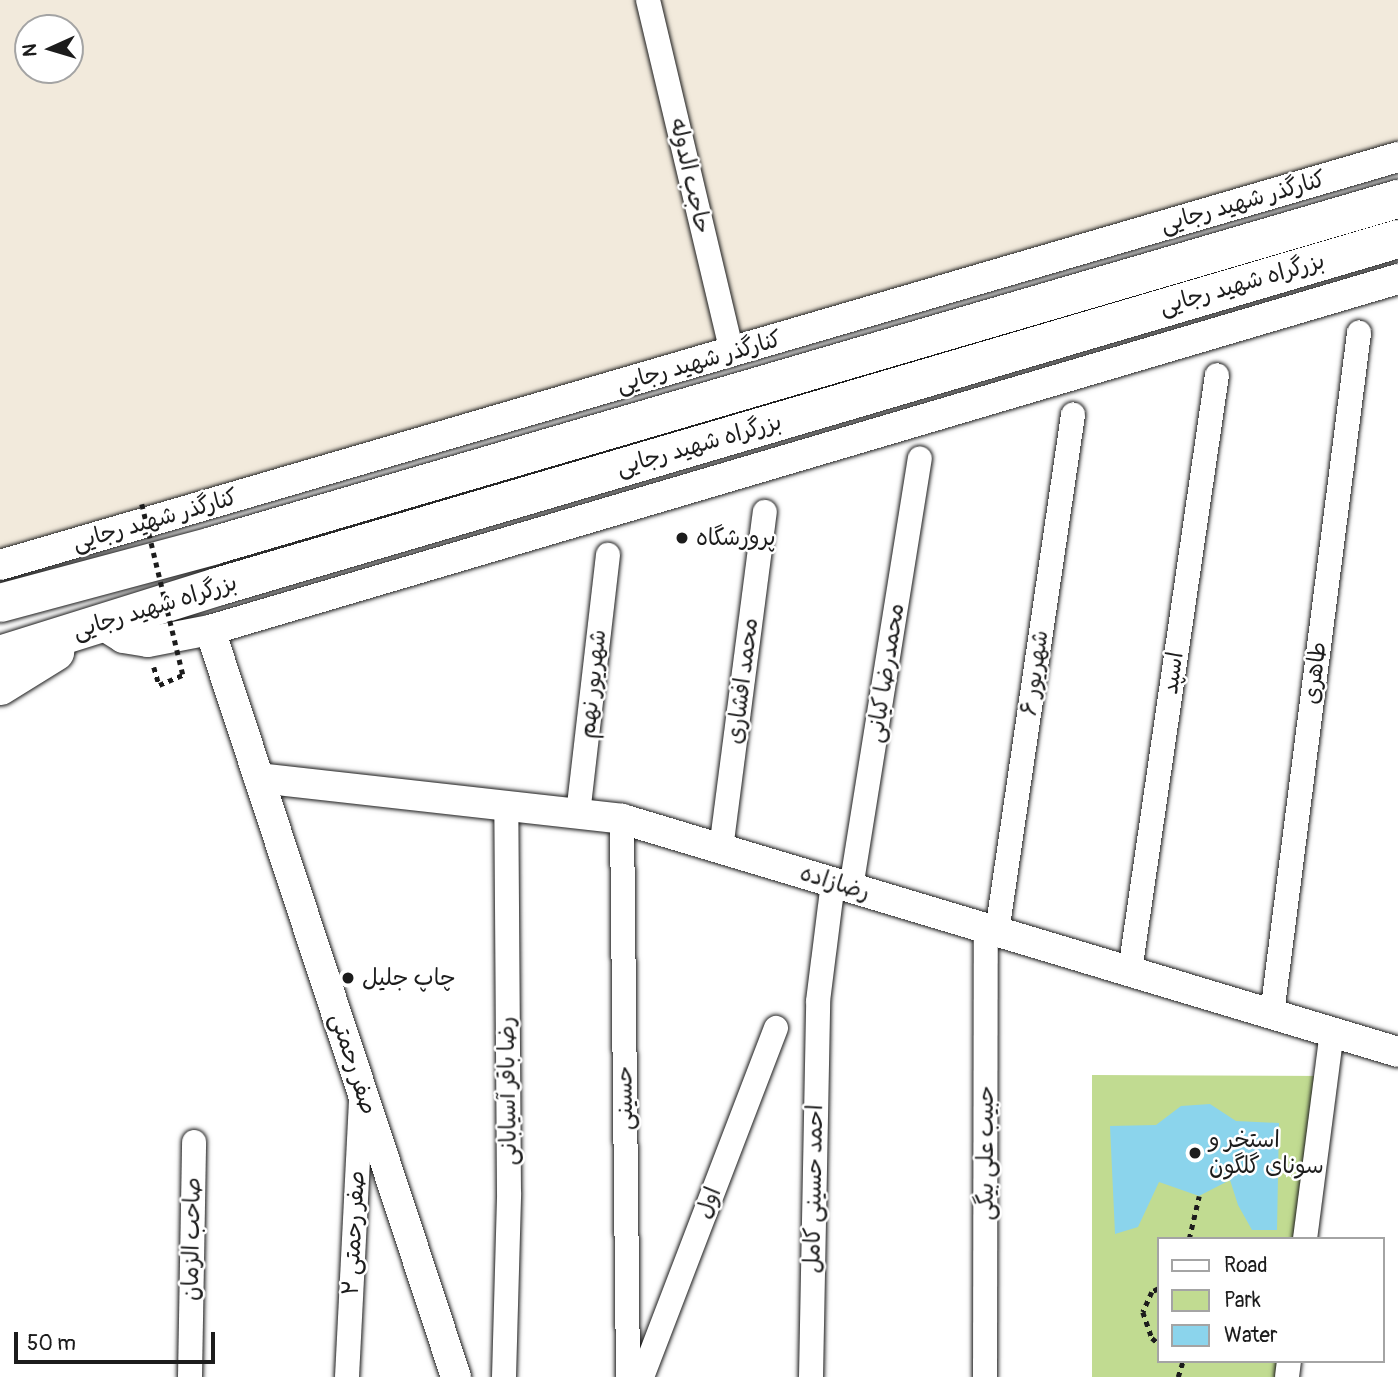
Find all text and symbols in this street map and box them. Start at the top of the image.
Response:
north arrow [14,14,84,84]
text: N [18,43,42,58]
street label: حاجب الدوله [663,116,717,236]
street label: کنارگذر شهید رجایی [1157,165,1329,239]
street label: بزرگراه شهید رجایی [1156,247,1328,321]
street label: کنارگذر شهید رجایی [613,325,785,399]
street label: بزرگراه شهید رجایی [613,408,785,482]
street label: کنارگذر شهید رجایی [69,483,241,557]
place label: پرورشگاه [696,524,776,552]
marker: پرورشگاه [674,530,690,546]
street label: بزرگراه شهید رجایی [69,569,241,645]
street label: محمدرضا کیانی [861,601,911,745]
street label: محمد افشاری [722,616,764,746]
street label: شهریور نهم [574,628,612,740]
street label: شهریور ۶ [1015,629,1055,717]
street label: طاهری [1297,640,1333,706]
street label: اسپد [1156,650,1190,696]
street label: رضازاده [797,859,873,907]
place label: چاپ جلیل [362,964,456,992]
marker: چاپ جلیل [340,970,356,986]
street label: صفر رحمتی [324,1010,382,1118]
street label: رضا باقر آسیابانی [493,1016,523,1166]
street label: حسینی [611,1065,639,1131]
street label: حبیب علی بیگی [972,1086,1000,1220]
street label: احمد حسینی کامل [799,1104,829,1274]
place label: استخر و سونای گلگون [1209,1126,1324,1180]
marker: استخر و سونای گلگون [1187,1145,1203,1161]
street label: صفر رحمتی ۲ [337,1170,371,1296]
street label: صاحب الزمان [177,1177,207,1301]
street label: اول [690,1183,728,1223]
legend [1156,1237,1384,1363]
text: Road [1224,1252,1268,1279]
text: Park [1224,1287,1261,1314]
scale bar [18,1318,219,1362]
text: Water [1224,1322,1277,1349]
text: 50 m [27,1330,76,1357]

